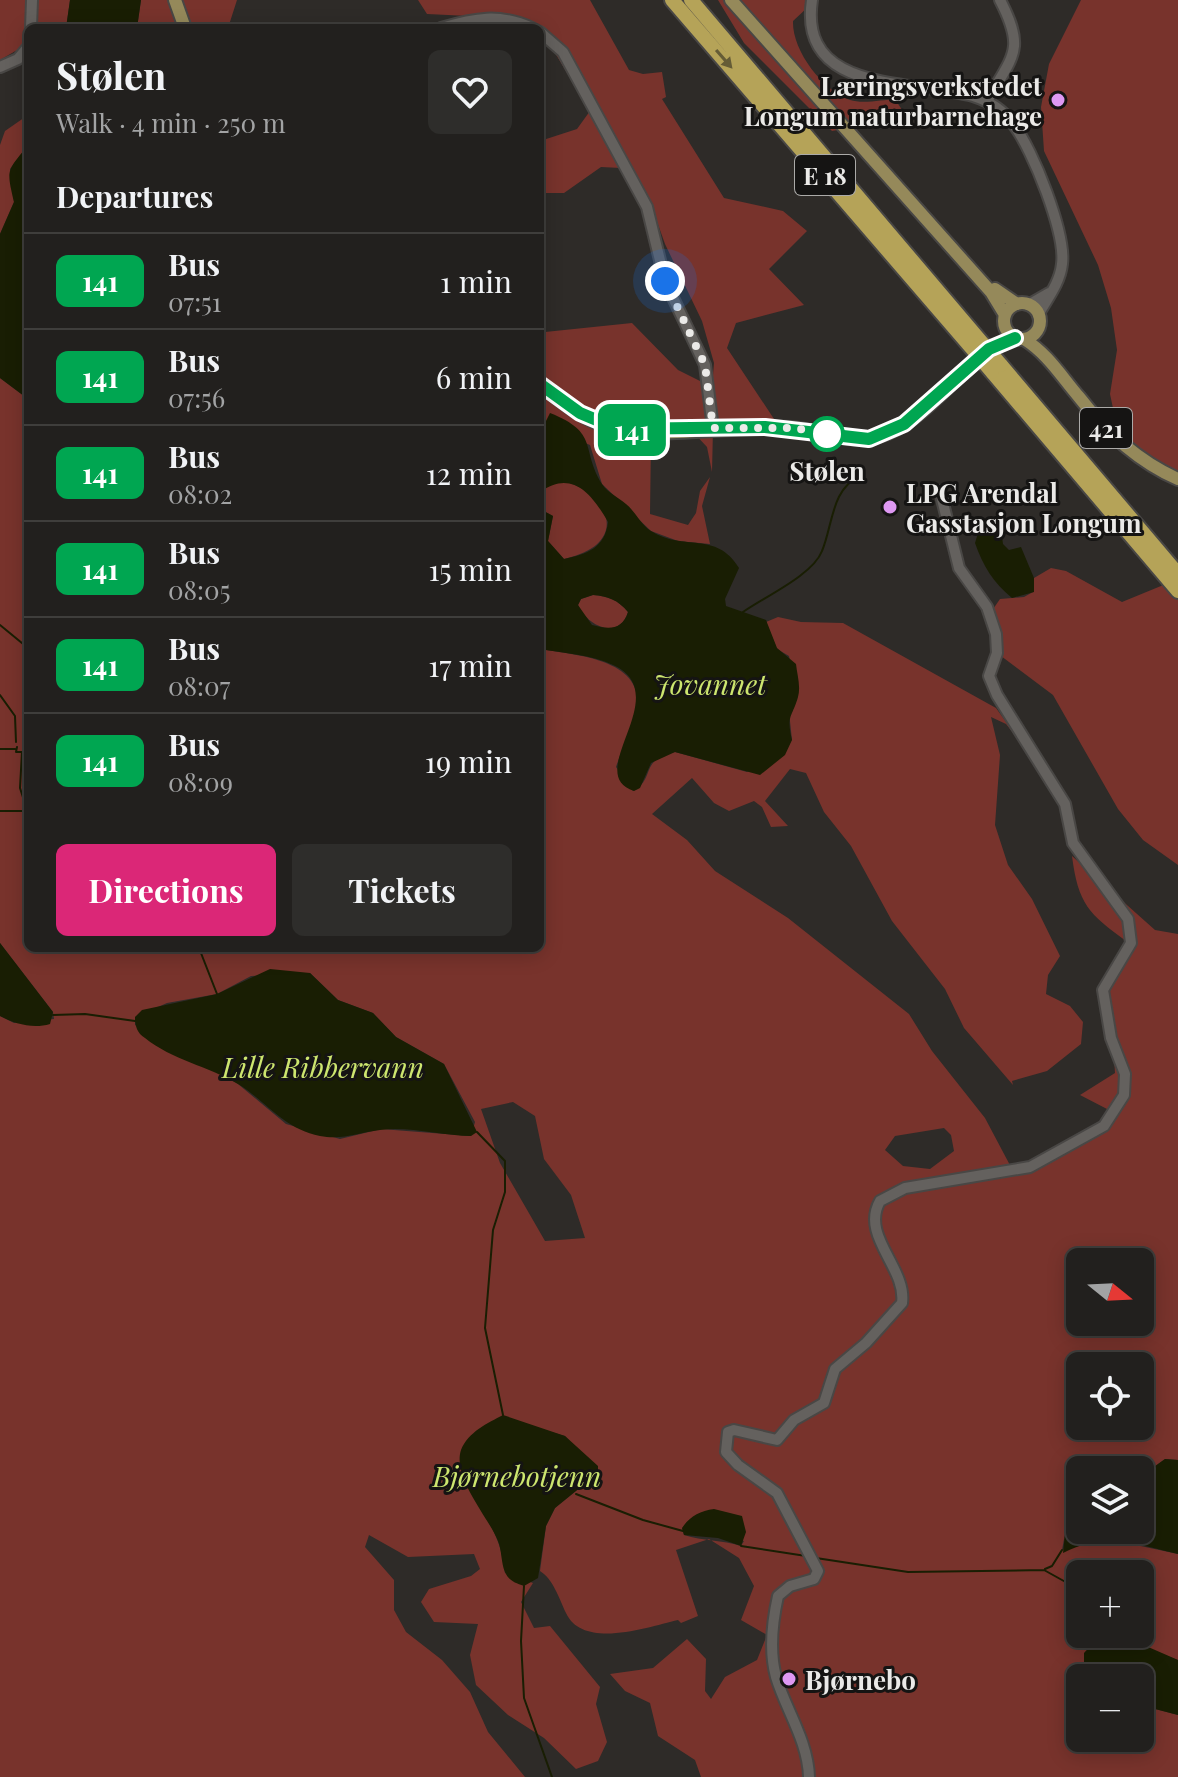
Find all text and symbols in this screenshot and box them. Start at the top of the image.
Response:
one-way arrow [715,48,732,68]
text: Stølen [56,49,166,100]
button: heart [428,50,512,134]
place label: Læringsverkstedet Longum naturbarnehage [744,68,1043,133]
marker: Læringsverkstedet Longum naturbarnehage [1049,91,1067,109]
text: Walk · 4 min · 250 m [56,105,286,140]
road number: E 18 [795,155,855,195]
text: Departures [56,176,213,216]
text: Bus [168,244,220,284]
text: 1 min [440,261,512,301]
your location [645,261,685,301]
text: 141 [82,262,118,299]
text: 07:51 [168,284,221,319]
text: Bus [168,340,220,380]
text: 6 min [436,357,512,397]
text: 141 [82,358,118,395]
text: 07:56 [168,380,225,415]
line badge: 141 [586,404,678,456]
road number: 421 [1080,408,1132,448]
text: 141 [614,411,650,448]
marker: Stølen [810,417,844,451]
text: Bus [168,436,220,476]
text: 12 min [426,453,512,493]
place label: Stølen [789,453,865,488]
text: 141 [82,454,118,491]
place label: LPG Arendal Gasstasjon Longum [906,475,1142,540]
text: 08:02 [168,476,232,511]
marker: LPG Arendal Gasstasjon Longum [881,498,899,516]
text: Bus [168,532,220,572]
text: 15 min [428,549,512,589]
text: 141 [82,550,118,587]
text: 08:05 [168,572,230,607]
text: Bus [168,628,220,668]
text: 17 min [428,645,512,685]
text: 141 [82,646,118,683]
water label: Jovannet [653,665,768,702]
text: 08:07 [168,668,230,703]
text: Bus [168,724,220,764]
text: 19 min [425,741,512,781]
text: 141 [82,742,118,779]
text: 08:09 [168,764,233,799]
button: Directions [56,844,276,936]
button: Tickets [292,844,512,936]
water label: Lille Ribbervann [221,1048,424,1085]
north arrow [1066,1248,1154,1336]
map controls [1066,1248,1154,1752]
button: locate [1066,1352,1154,1440]
button: layers [1066,1456,1154,1544]
water label: Bjørnebotjenn [432,1457,601,1494]
button: + [1066,1560,1154,1648]
place label: Bjørnebo [805,1662,916,1697]
button: − [1066,1664,1154,1752]
marker: Bjørnebo [780,1670,798,1688]

